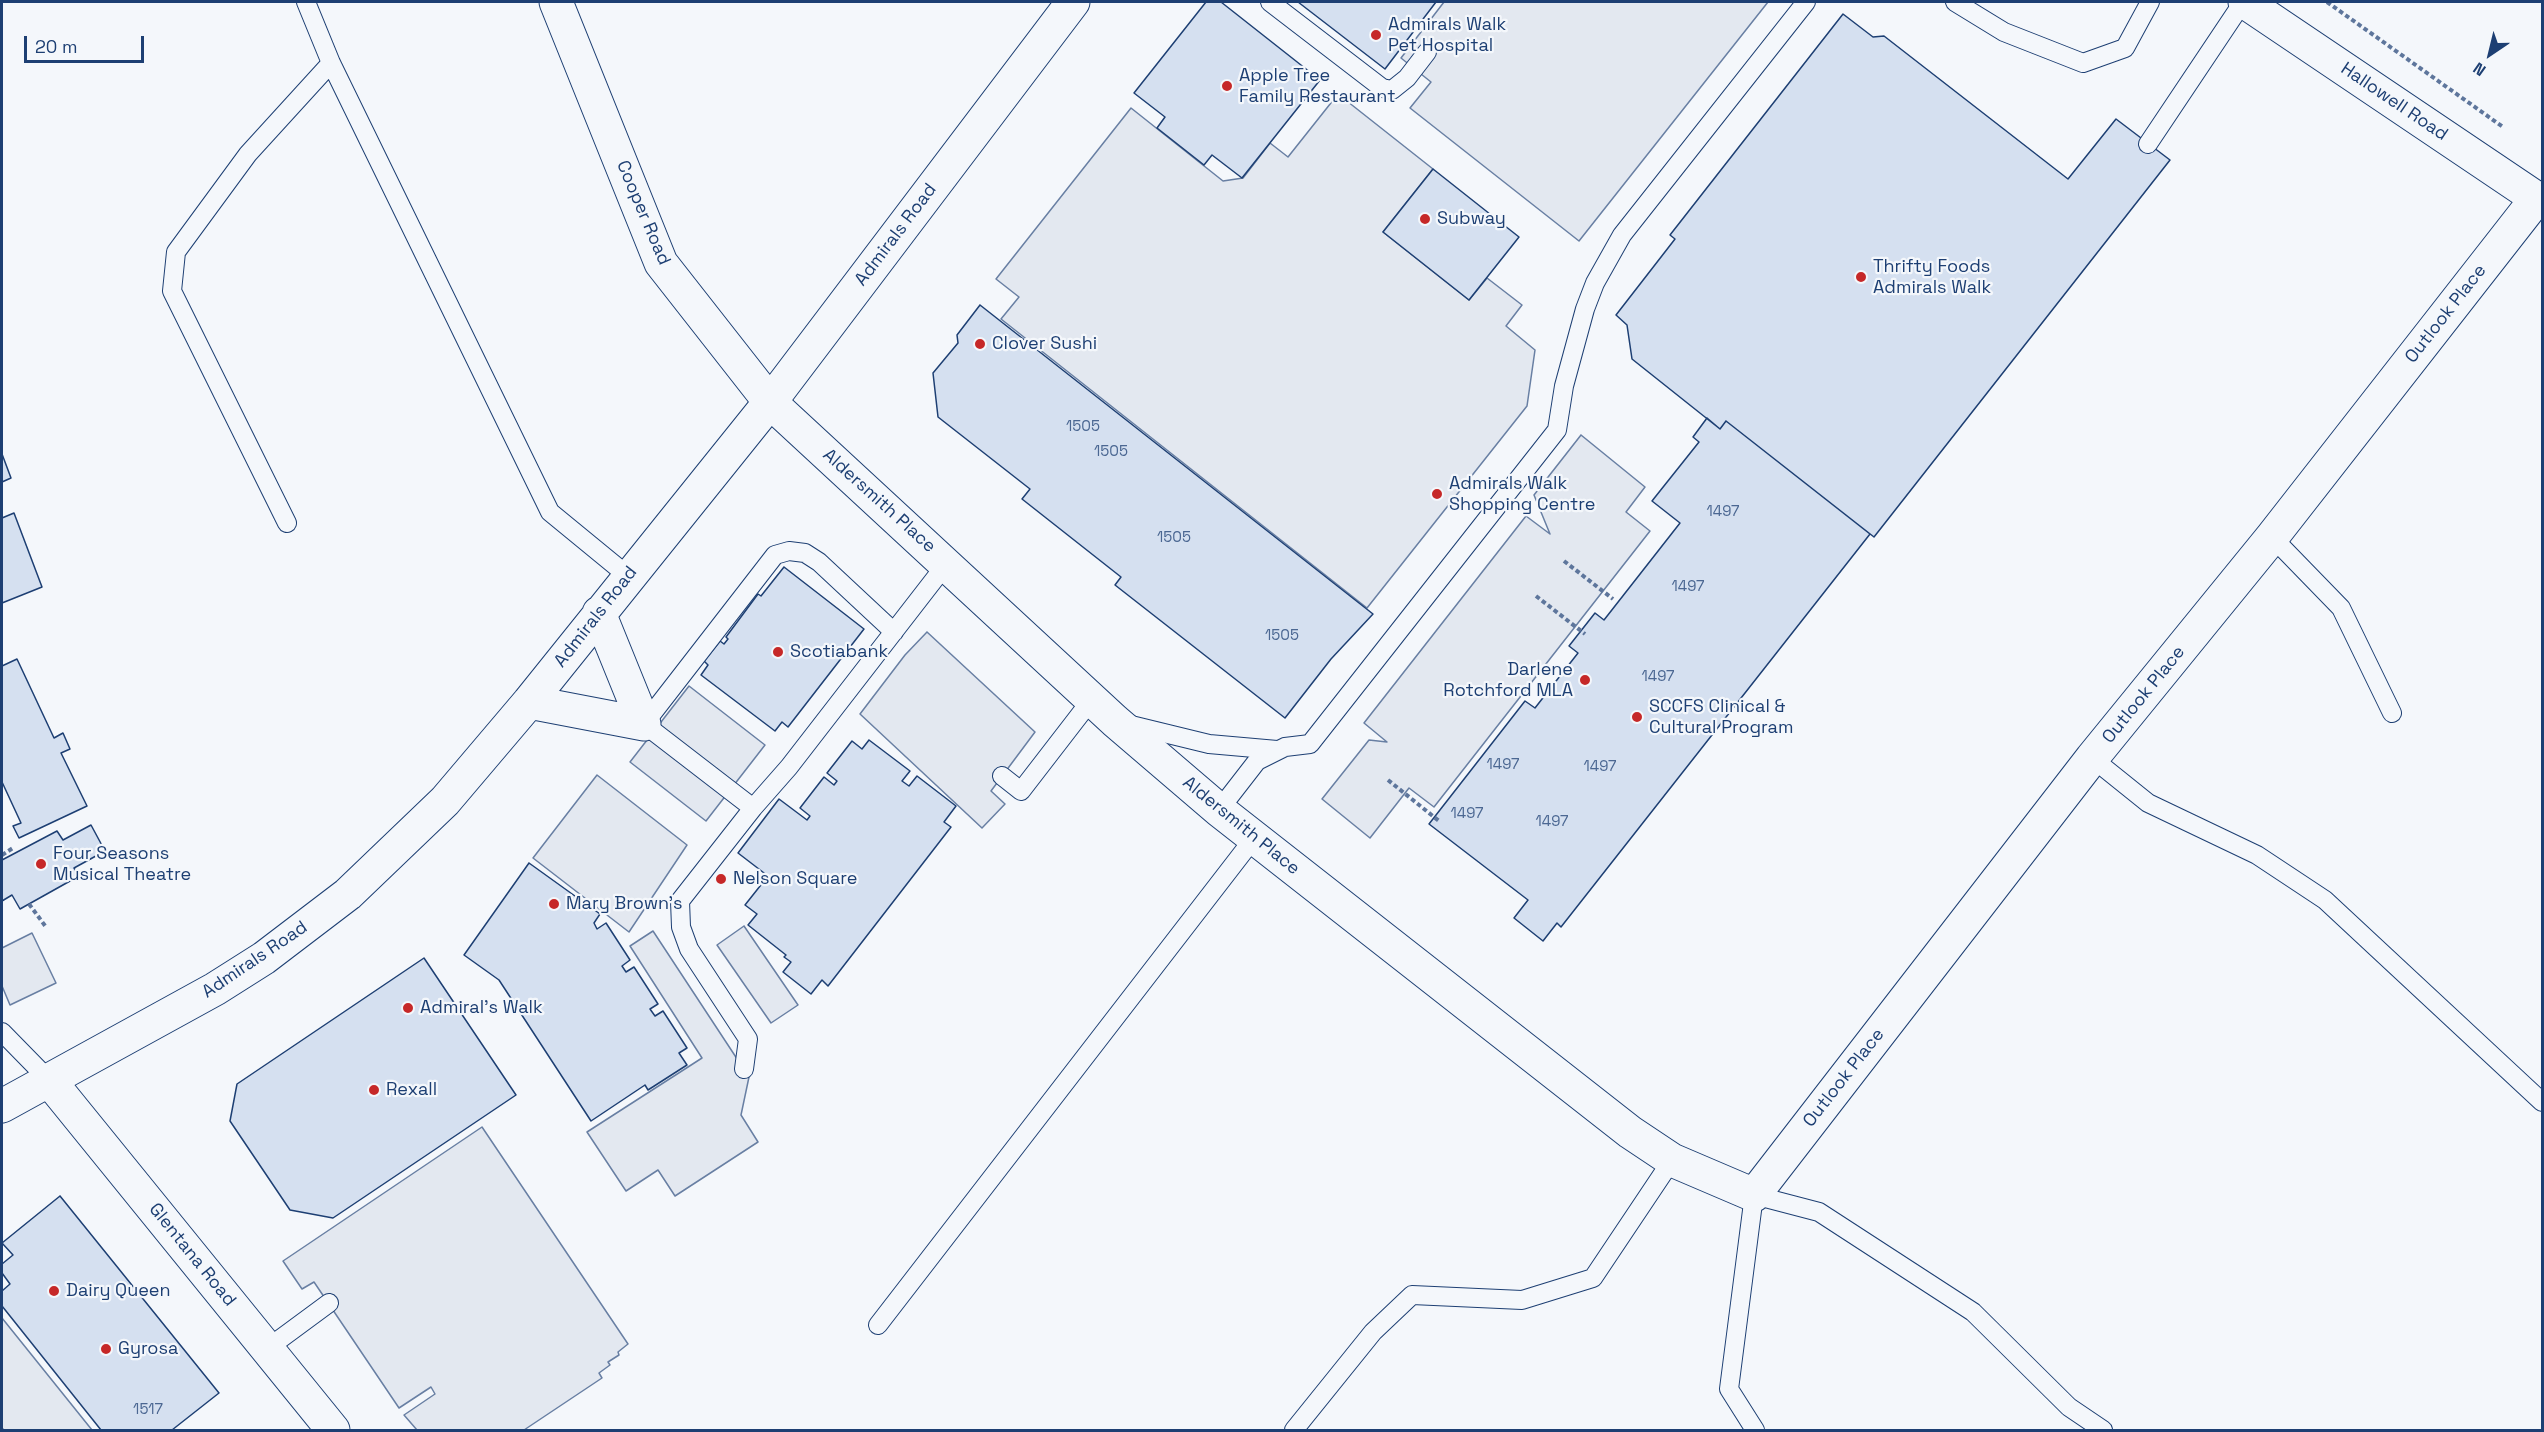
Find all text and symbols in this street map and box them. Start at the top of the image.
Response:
place label: Admirals Walk Pet Hospital [1388,14,1506,57]
scale bar [27,24,147,62]
north arrow [2460,24,2520,84]
marker: Admirals Walk Pet Hospital [1369,28,1383,42]
text: 20 m [35,35,78,58]
text: N [2469,57,2490,81]
street label: Hallowell Road [2336,58,2452,146]
place label: Apple Tree Family Restaurant [1239,65,1395,107]
marker: Apple Tree Family Restaurant [1220,79,1234,93]
street label: Cooper Road [611,157,675,269]
street label: Admirals Road [851,180,941,290]
place label: Subway [1437,208,1506,230]
marker: Subway [1418,212,1432,226]
place label: Thrifty Foods Admirals Walk [1873,256,1991,298]
street label: Outlook Place [2401,260,2491,368]
marker: Thrifty Foods Admirals Walk [1854,270,1868,284]
place label: Clover Sushi [992,333,1097,355]
marker: Clover Sushi [973,337,987,351]
house number: 1505 [1066,418,1100,436]
house number: 1505 [1094,443,1128,461]
street label: Aldersmith Place [818,445,940,557]
place label: Admirals Walk Shopping Centre [1449,473,1595,516]
marker: Admirals Walk Shopping Centre [1430,487,1444,501]
house number: 1497 [1706,503,1740,521]
house number: 1505 [1157,529,1191,547]
street label: Admirals Road [550,562,642,672]
house number: 1497 [1671,578,1705,596]
house number: 1505 [1265,627,1299,645]
place label: Scotiabank [790,641,888,663]
street label: Outlook Place [2098,642,2190,748]
marker: Scotiabank [771,645,785,659]
place label: Darlene Rotchford MLA [1443,659,1573,702]
house number: 1497 [1641,668,1675,686]
marker: Darlene Rotchford MLA [1578,673,1592,687]
place label: SCCFS Clinical & Cultural Program [1649,696,1793,738]
marker: SCCFS Clinical & Cultural Program [1630,710,1644,724]
house number: 1497 [1486,756,1520,774]
house number: 1497 [1583,758,1617,776]
street label: Aldersmith Place [1178,772,1304,880]
house number: 1497 [1450,805,1484,823]
house number: 1497 [1535,813,1569,831]
place label: Four Seasons Musical Theatre [53,843,191,886]
marker: Four Seasons Musical Theatre [34,857,48,871]
place label: Nelson Square [733,868,857,890]
marker: Nelson Square [714,872,728,886]
place label: Mary Brown's [566,893,683,915]
marker: Mary Brown's [547,897,561,911]
street label: Admirals Road [198,917,312,1003]
place label: Admiral's Walk [420,997,543,1019]
marker: Admiral's Walk [401,1001,415,1015]
street label: Outlook Place [1799,1024,1889,1132]
place label: Rexall [386,1079,437,1101]
marker: Rexall [367,1083,381,1097]
street label: Glentana Road [144,1199,240,1311]
place label: Dairy Queen [66,1280,171,1302]
marker: Dairy Queen [47,1284,61,1298]
place label: Gyrosa [118,1338,178,1360]
marker: Gyrosa [99,1342,113,1356]
house number: 1517 [133,1401,163,1419]

